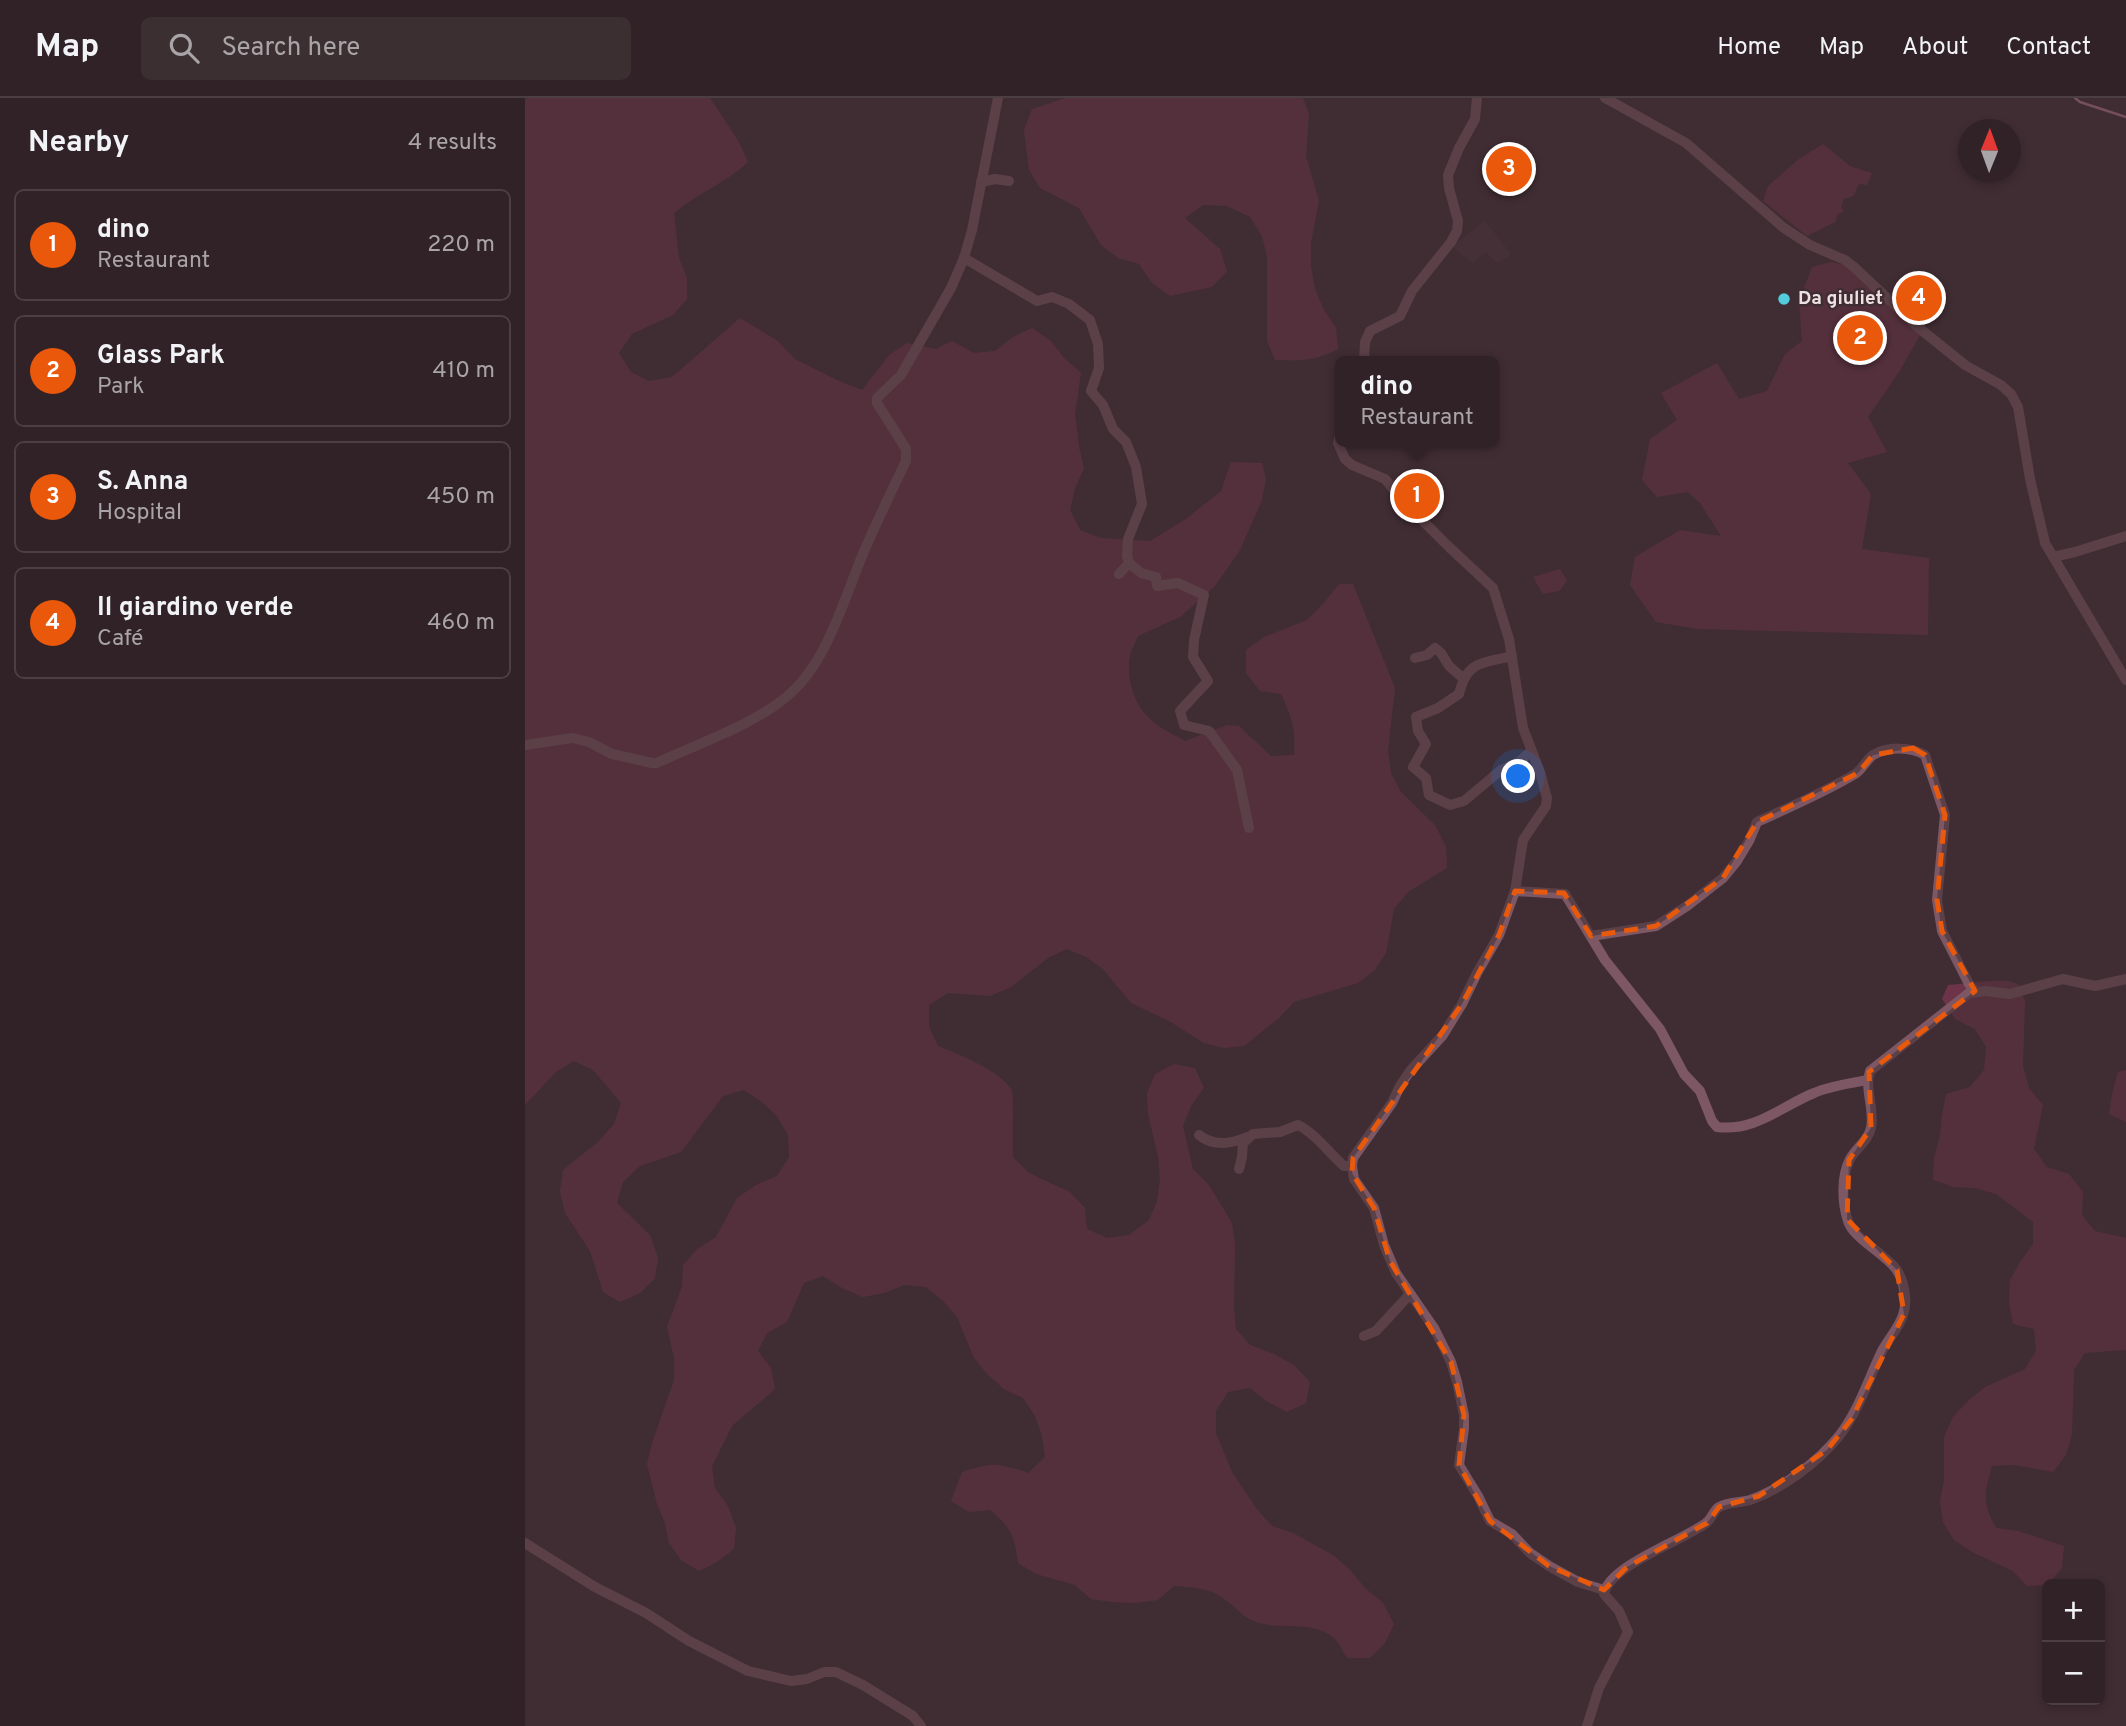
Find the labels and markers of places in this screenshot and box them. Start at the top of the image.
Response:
pin: 3 [1486,143,1532,195]
pin: 4 [1896,272,1942,324]
place label: Da giuliet [1798,287,1883,311]
marker: Da giuliet [1776,291,1792,307]
pin: 2 [1837,312,1883,364]
pin: 1 [1394,470,1440,522]

